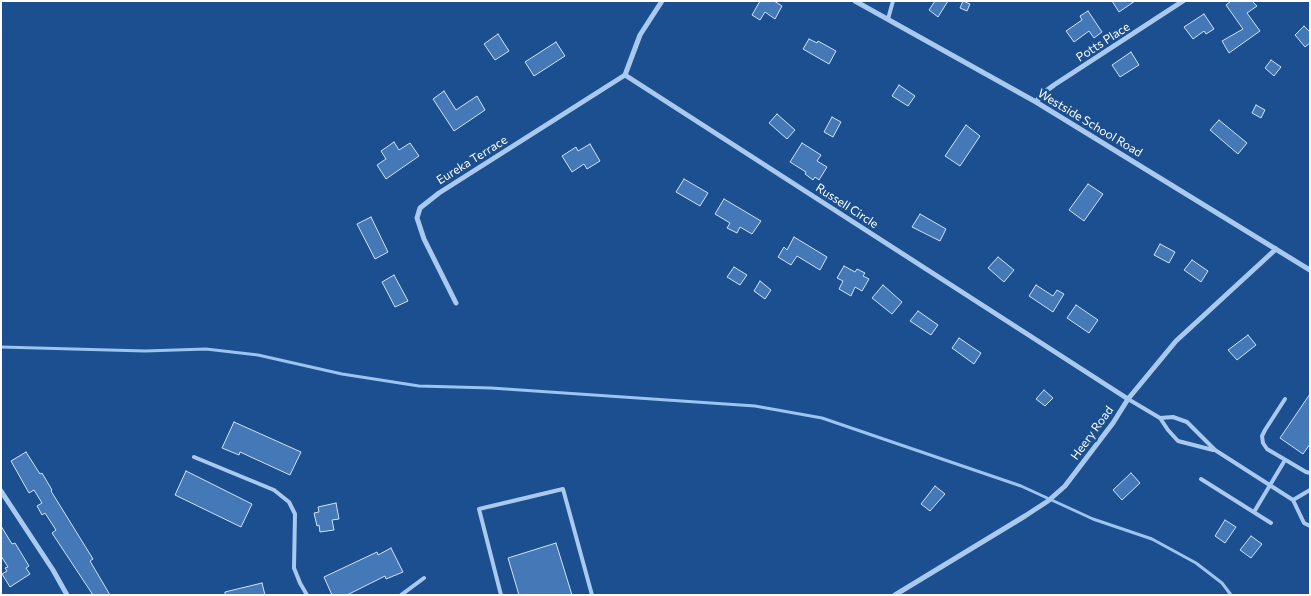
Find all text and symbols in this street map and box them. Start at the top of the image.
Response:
street label: Potts Place [1073,19,1133,65]
street label: Westside School Road [1035,86,1145,160]
street label: Eureka Terrace [434,132,510,188]
street label: Russell Circle [813,180,881,232]
street label: Heery Road [1068,403,1116,463]

